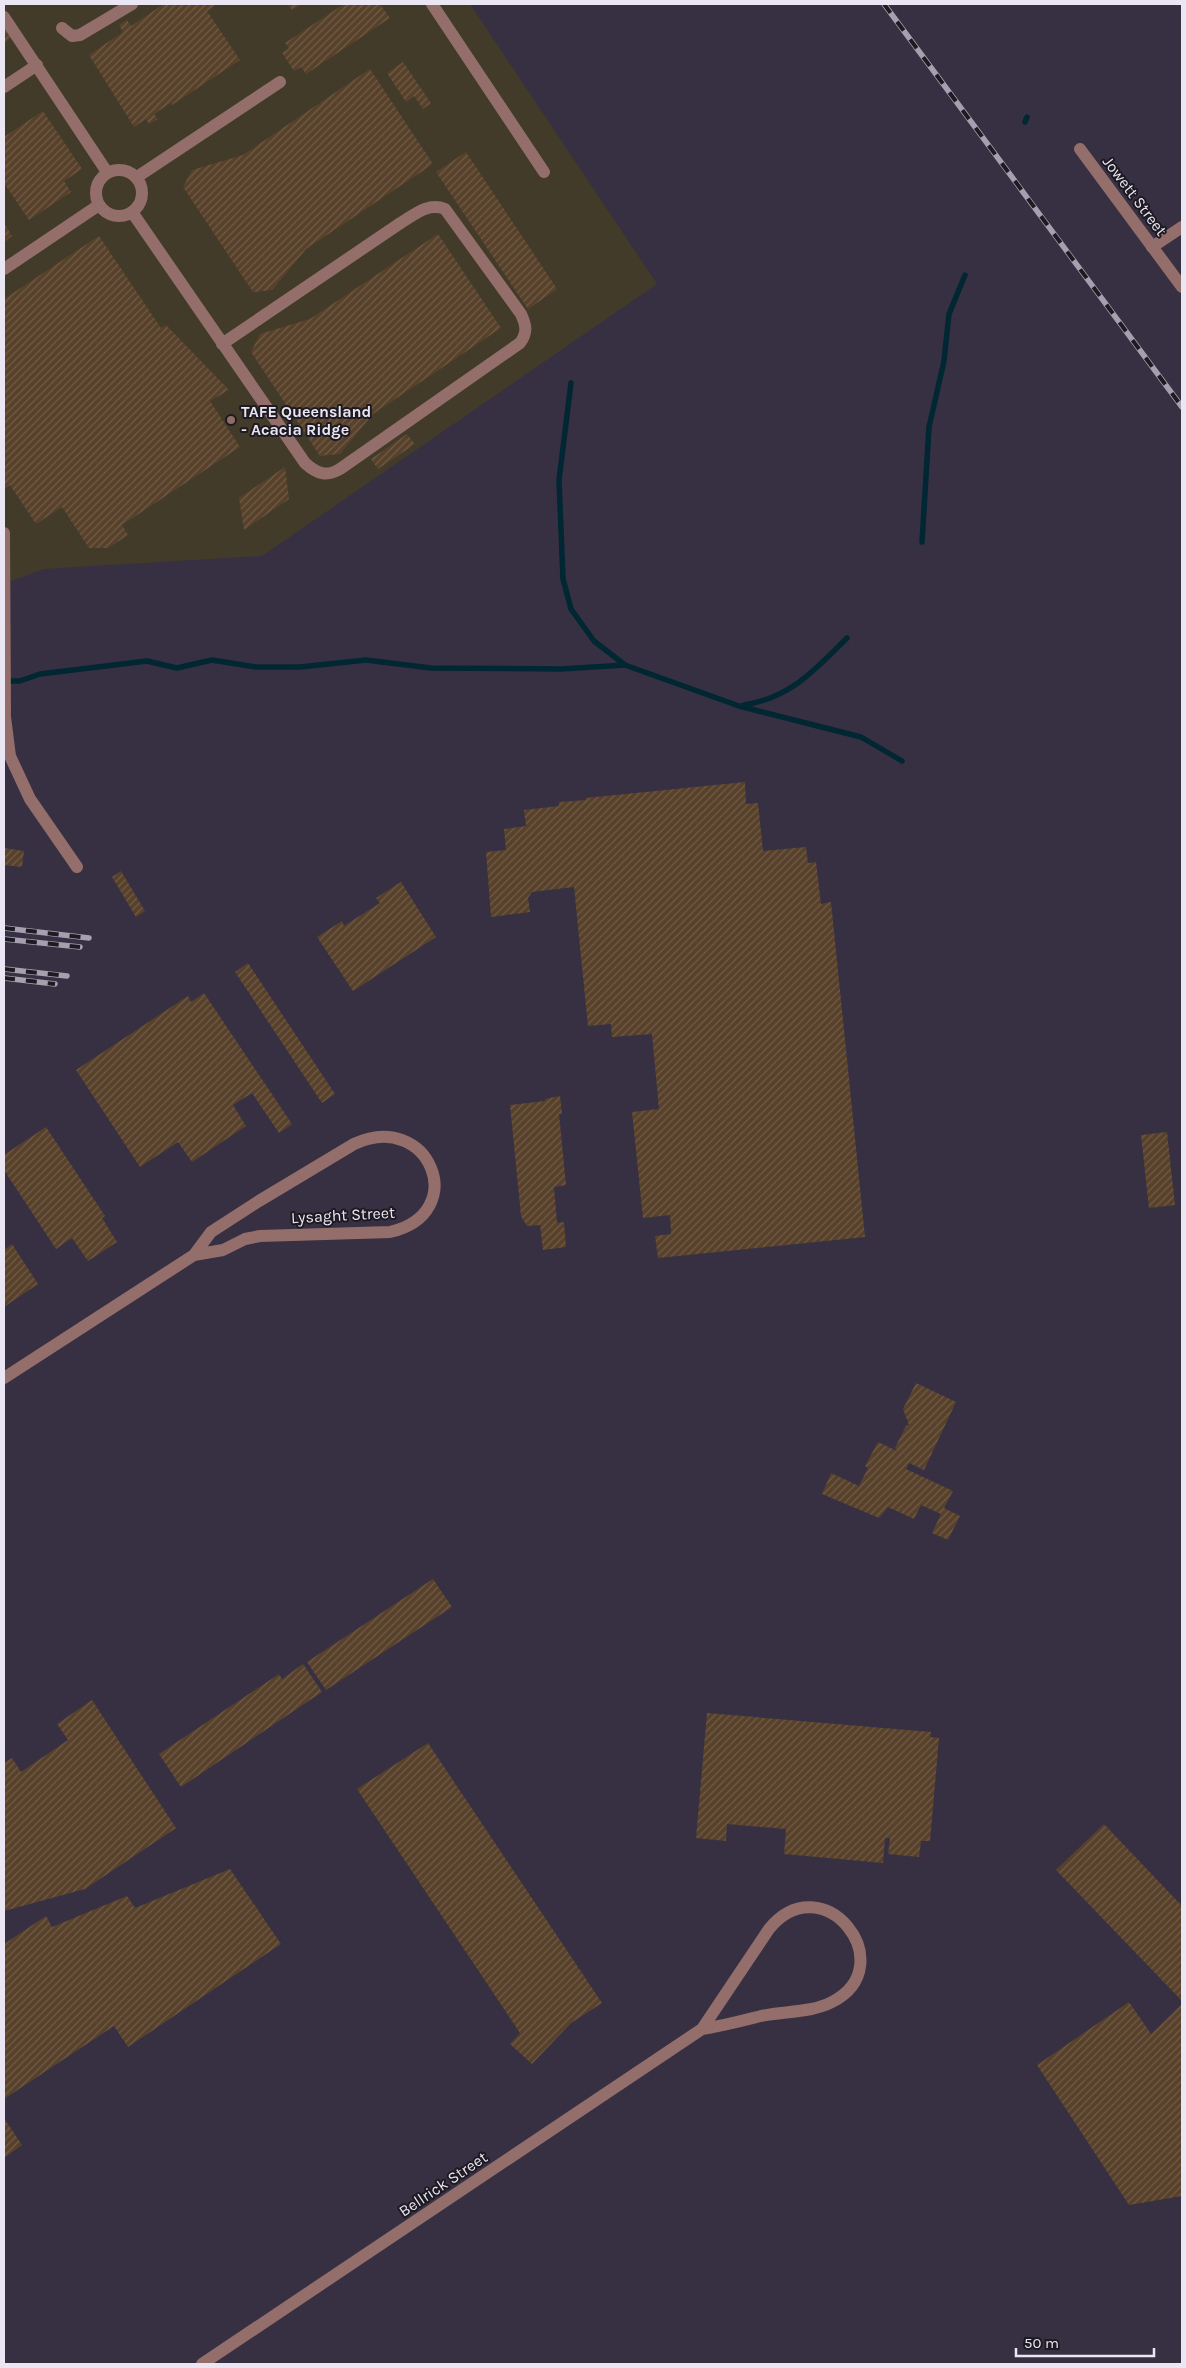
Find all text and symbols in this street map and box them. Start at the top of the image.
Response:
street label: Jowett Street [1099,152,1171,240]
place label: TAFE Queensland - Acacia Ridge [241,402,371,439]
marker: TAFE Queensland - Acacia Ridge [225,414,237,426]
street label: Lysaght Street [291,1203,395,1227]
street label: Bellrick Street [395,2147,491,2221]
scale bar [1016,2326,1154,2358]
text: 50 m [1024,2334,1059,2352]

